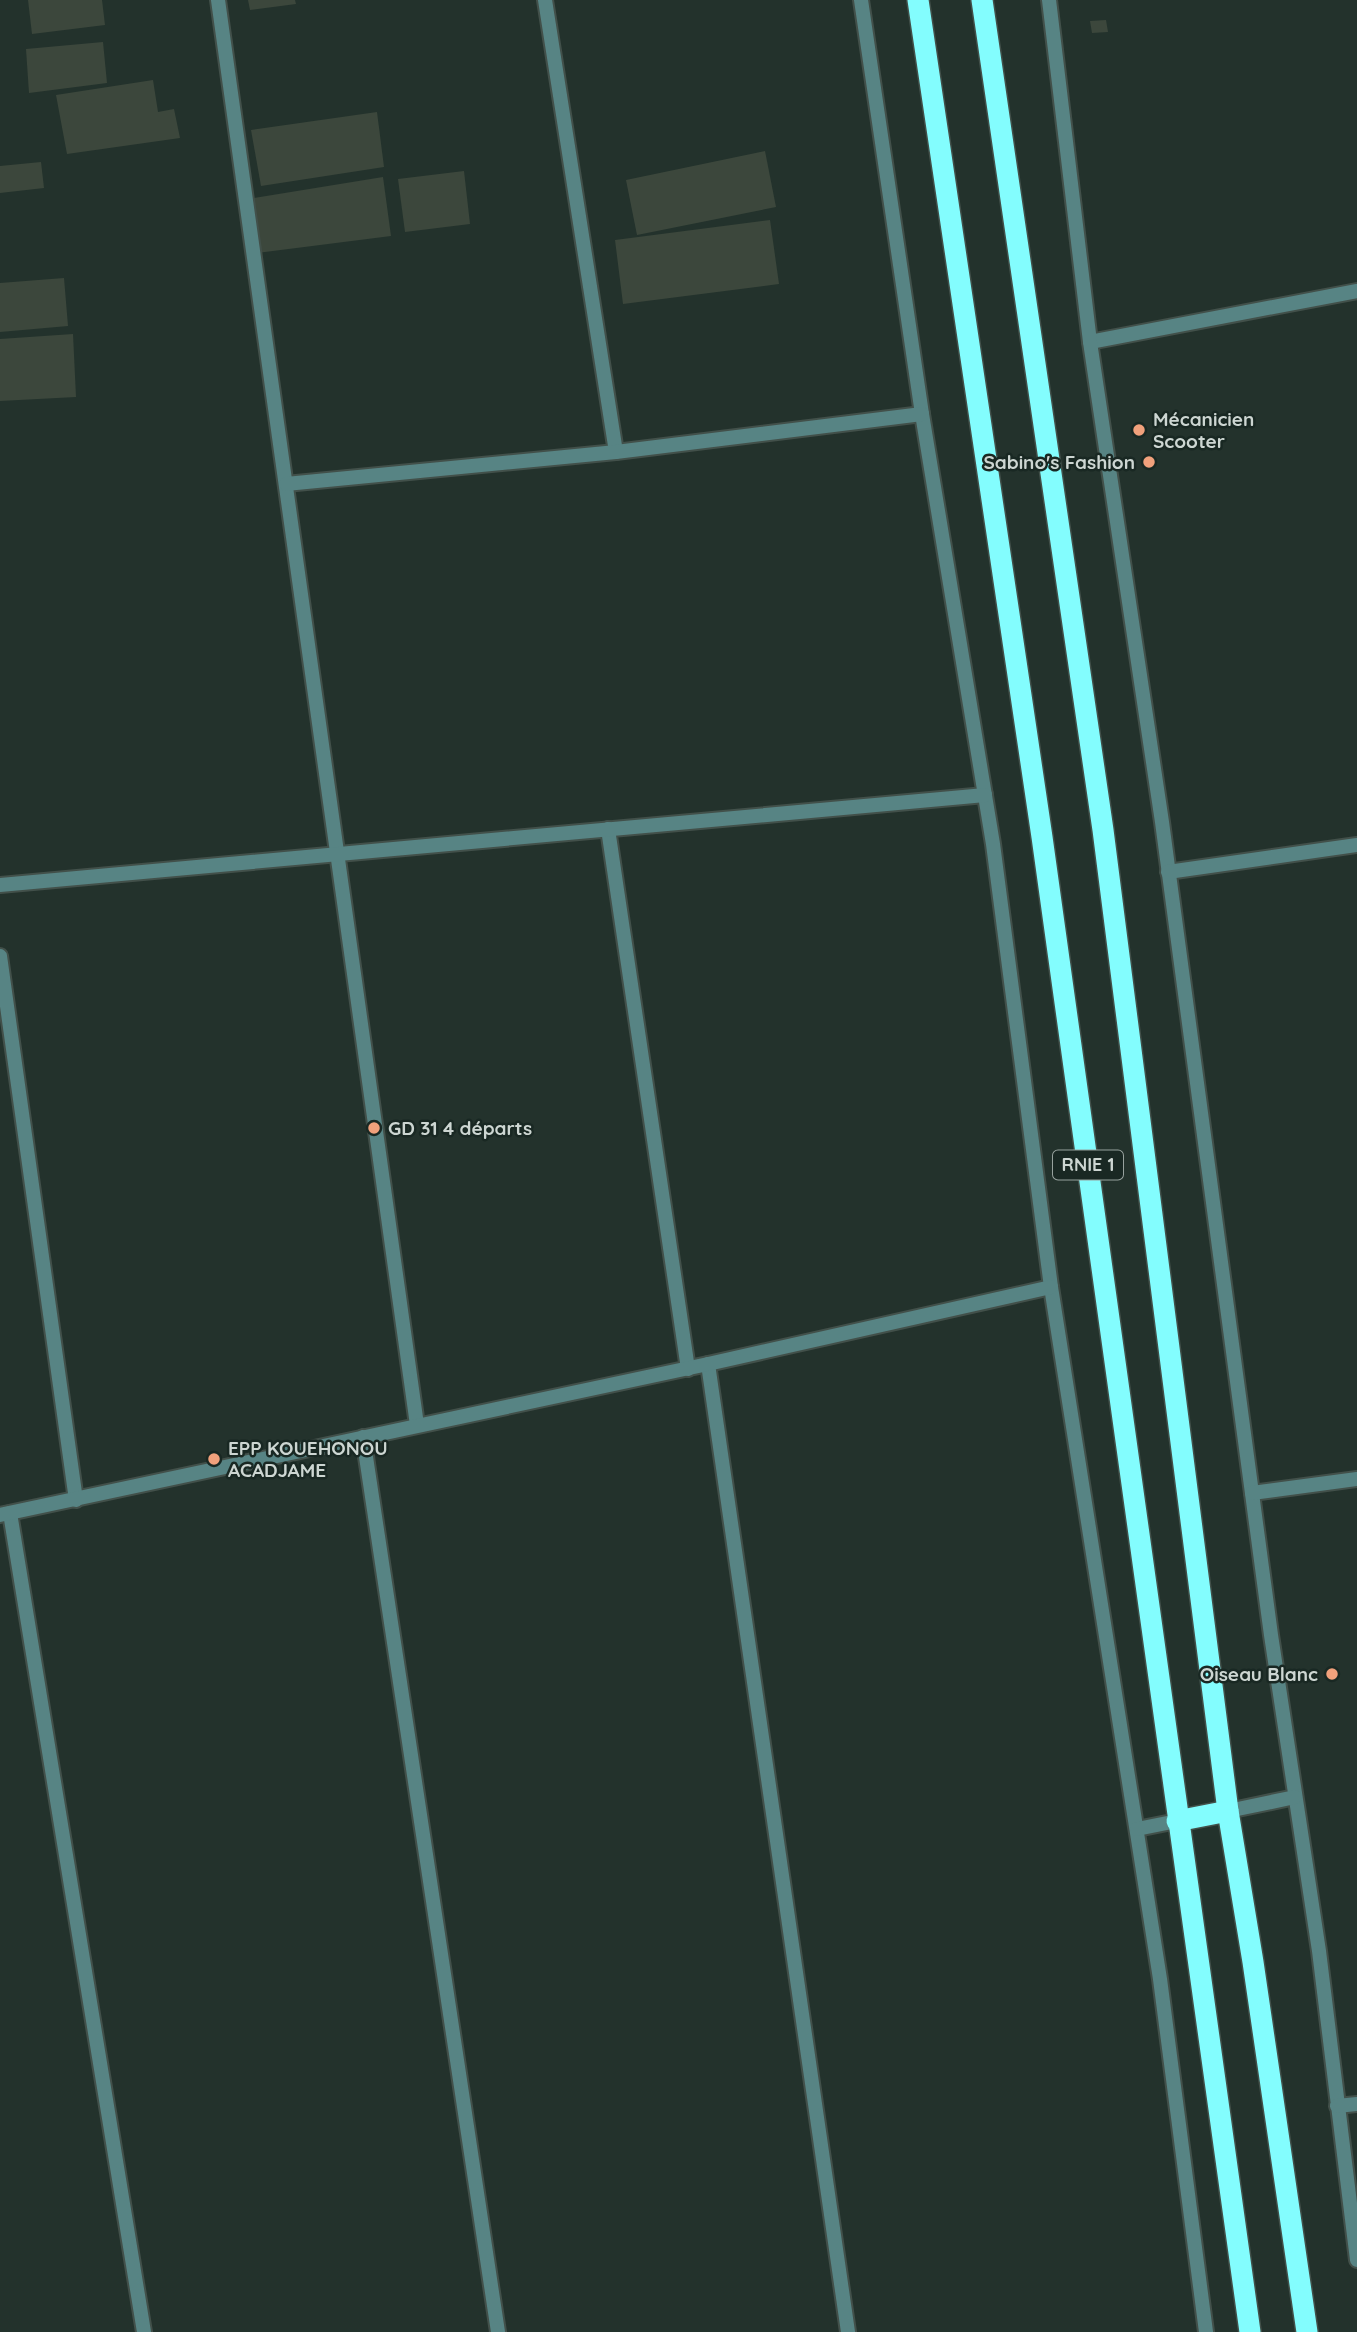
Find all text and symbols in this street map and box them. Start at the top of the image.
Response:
place label: Mécanicien Scooter [1153,407,1254,453]
marker: Mécanicien Scooter [1131,422,1147,438]
place label: Sabino's Fashion [983,450,1135,474]
marker: Sabino's Fashion [1141,454,1157,470]
place label: GD 31 4 départs [388,1116,532,1140]
marker: GD 31 4 départs [366,1120,382,1136]
road number: RNIE 1 [1053,1150,1123,1180]
place label: EPP KOUEHONOU ACADJAME [228,1436,388,1482]
marker: EPP KOUEHONOU ACADJAME [206,1451,222,1467]
place label: Oiseau Blanc [1200,1662,1318,1686]
marker: Oiseau Blanc [1324,1666,1340,1682]

